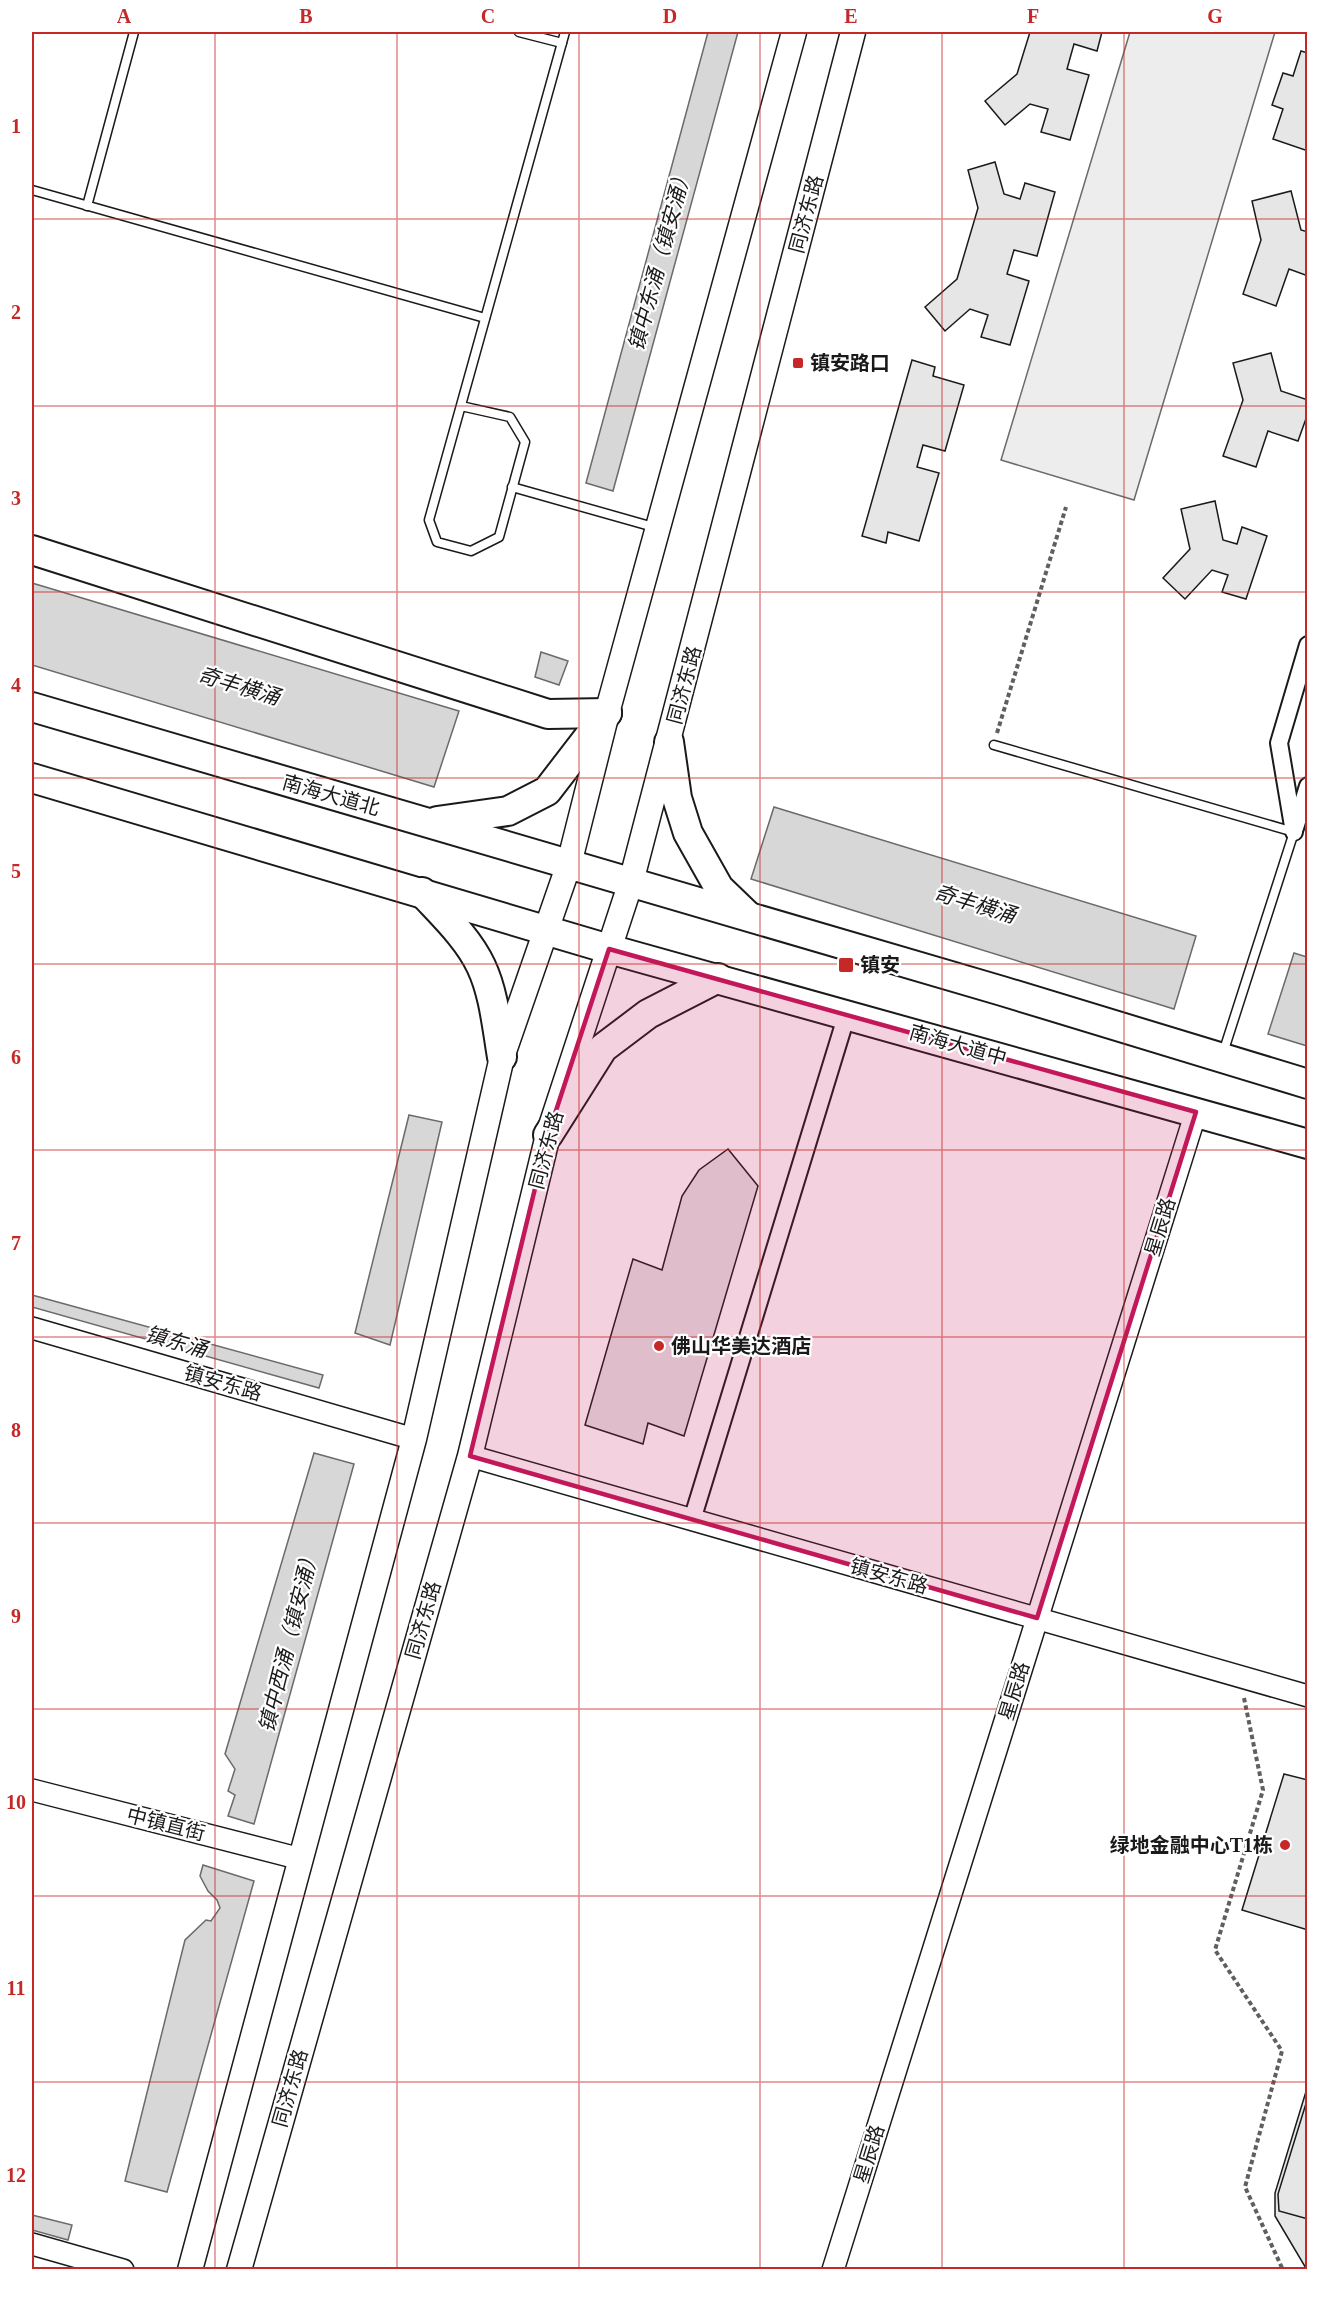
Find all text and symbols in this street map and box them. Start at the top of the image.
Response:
text: A [117,5,132,27]
text: B [299,5,313,27]
text: C [481,5,495,27]
text: D [663,5,677,27]
text: E [844,5,858,27]
text: F [1027,5,1039,27]
text: G [1207,5,1223,27]
text: 1 [11,115,21,137]
water label: 镇中东涌（镇安涌） [624,165,696,353]
street label: 同济东路 [785,173,827,255]
text: 2 [11,301,21,323]
place label: 镇安路口 [810,352,890,374]
marker: 镇安路口 [791,356,805,370]
text: 3 [11,487,21,509]
street label: 同济东路 [663,644,705,726]
water label: 奇丰横涌 [195,662,285,710]
text: 4 [11,674,21,696]
street label: 南海大道北 [280,771,382,819]
text: 5 [11,860,21,882]
water label: 奇丰横涌 [931,880,1021,928]
place label: 镇安 [860,954,900,976]
marker: 镇安 [837,956,855,974]
street label: 南海大道中 [907,1021,1009,1069]
text: 6 [11,1046,21,1068]
street label: 同济东路 [525,1109,567,1191]
street label: 星辰路 [1141,1195,1179,1259]
text: 7 [11,1232,21,1254]
water label: 镇东涌 [142,1322,212,1363]
place label: 佛山华美达酒店 [671,1335,811,1357]
marker: 佛山华美达酒店 [652,1339,666,1353]
street label: 镇安东路 [182,1361,264,1405]
text: 8 [11,1419,21,1441]
water label: 镇中西涌（镇安涌） [254,1545,324,1735]
street label: 镇安东路 [848,1554,930,1598]
street label: 同济东路 [401,1579,445,1661]
text: 9 [11,1605,21,1627]
street label: 星辰路 [995,1659,1033,1723]
text: 10 [6,1791,26,1813]
street label: 中镇直街 [125,1804,207,1844]
place label: 绿地金融中心T1栋 [1110,1834,1273,1856]
marker: 绿地金融中心T1栋 [1278,1838,1292,1852]
text: 11 [7,1977,25,1999]
street label: 同济东路 [268,2047,312,2129]
street label: 星辰路 [850,2122,888,2186]
text: 12 [6,2164,26,2186]

